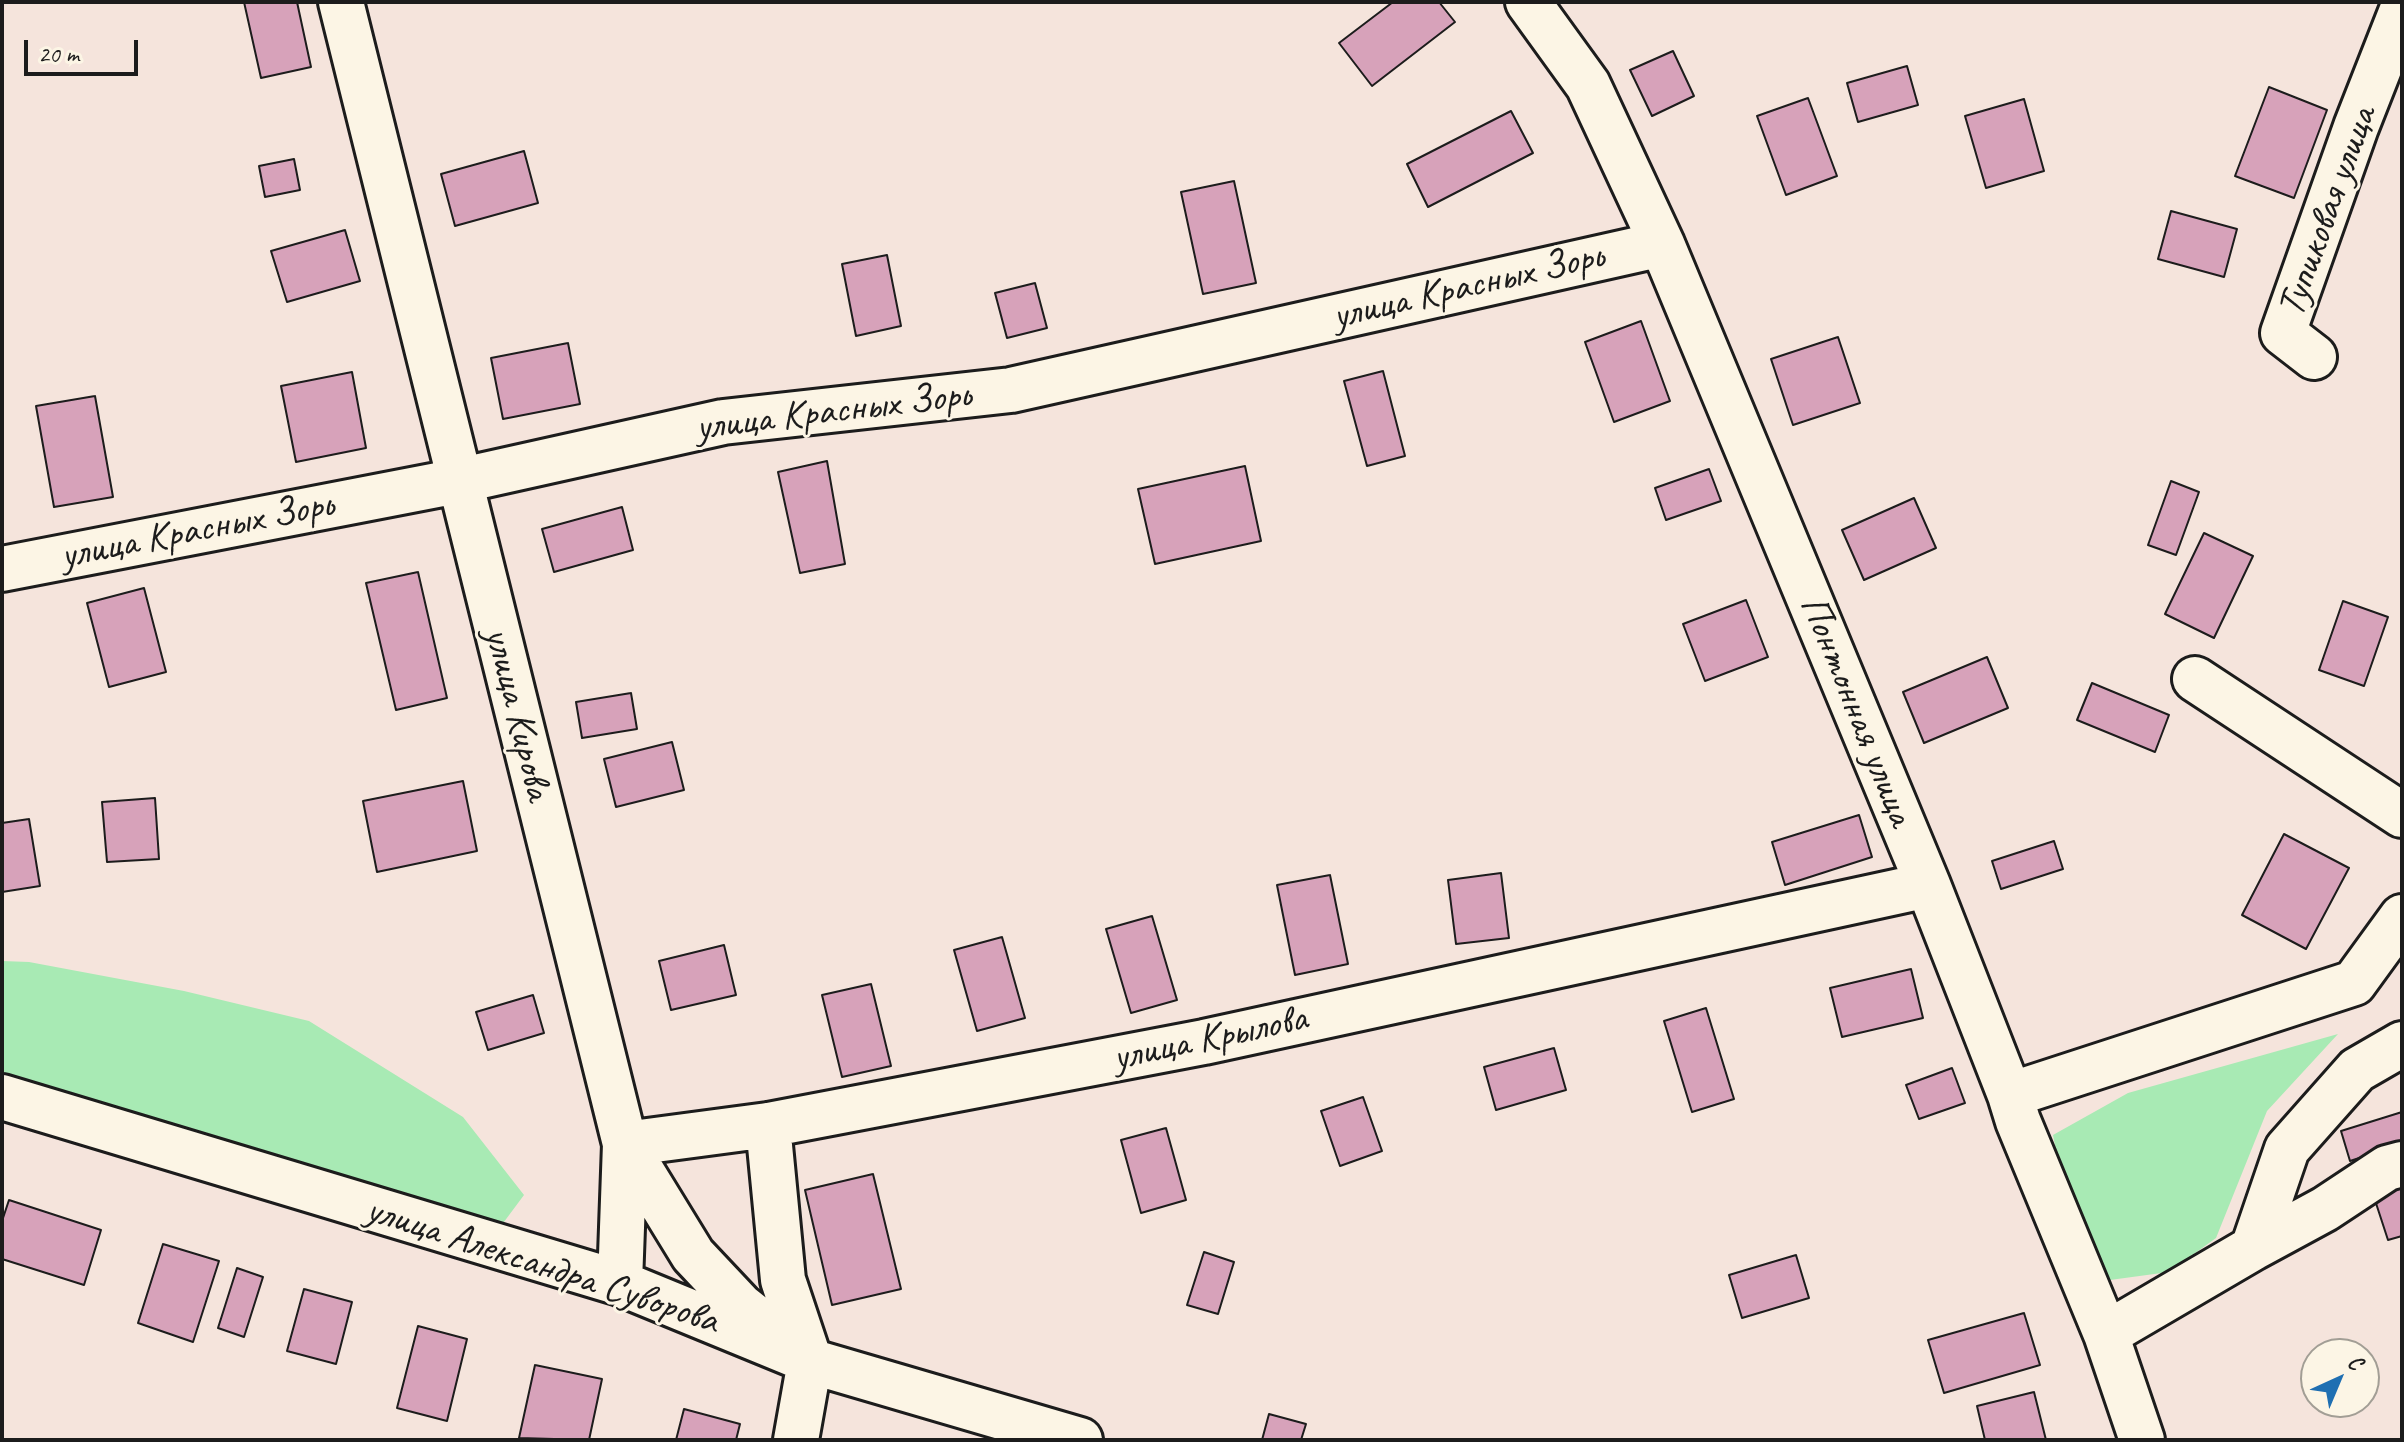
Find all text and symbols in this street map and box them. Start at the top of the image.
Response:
scale bar [28,24,142,74]
text: 20 m [38,39,79,69]
street label: Тупиковая улица [2268,101,2388,323]
street label: улица Красных Зорь [1328,233,1608,341]
street label: улица Красных Зорь [693,371,973,453]
street label: улица Красных Зорь [57,481,337,581]
street label: Понтонная улица [1788,589,1924,833]
street label: улица Кирова [472,623,562,805]
street label: улица Крылова [1109,995,1311,1083]
street label: улица Александра Суворова [360,1186,724,1346]
north arrow [2300,1338,2380,1418]
text: С [2342,1348,2369,1376]

